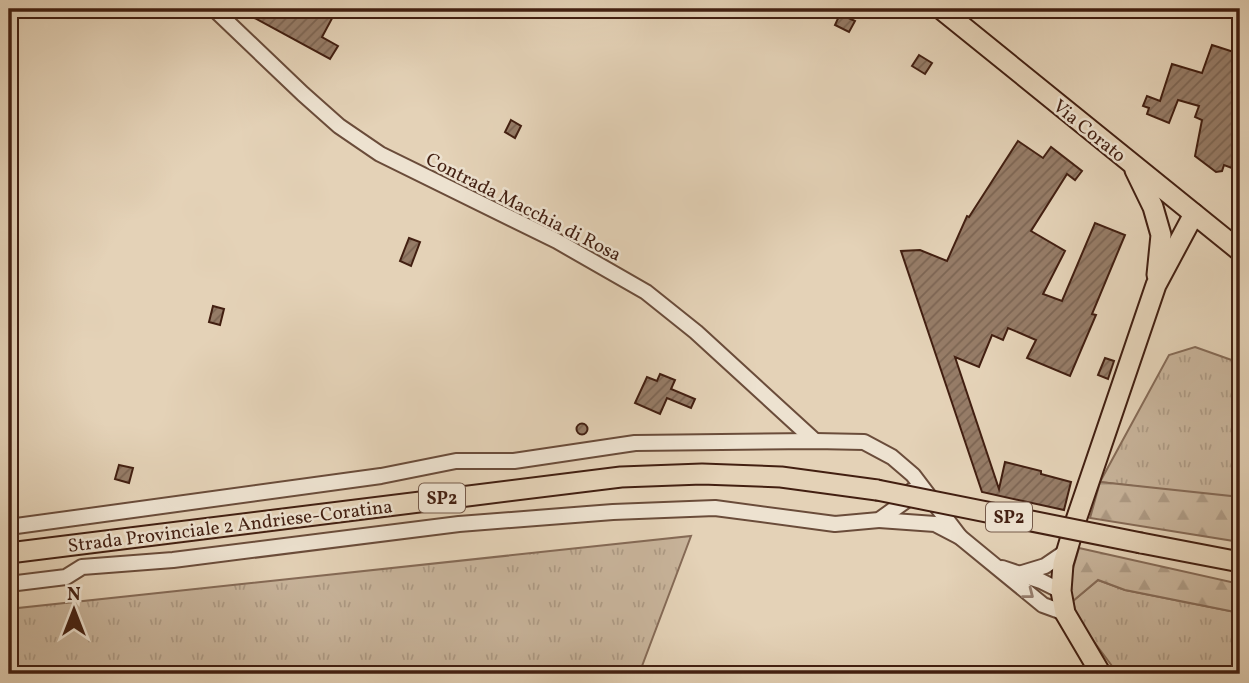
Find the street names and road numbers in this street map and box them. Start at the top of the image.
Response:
street label: Via Corato [1047,94,1131,169]
street label: Contrada Macchia di Rosa [421,147,625,268]
road number: SP2 [419,484,465,512]
street label: Strada Provinciale 2 Andriese-Coratina [66,494,394,560]
road number: SP2 [986,503,1032,532]

